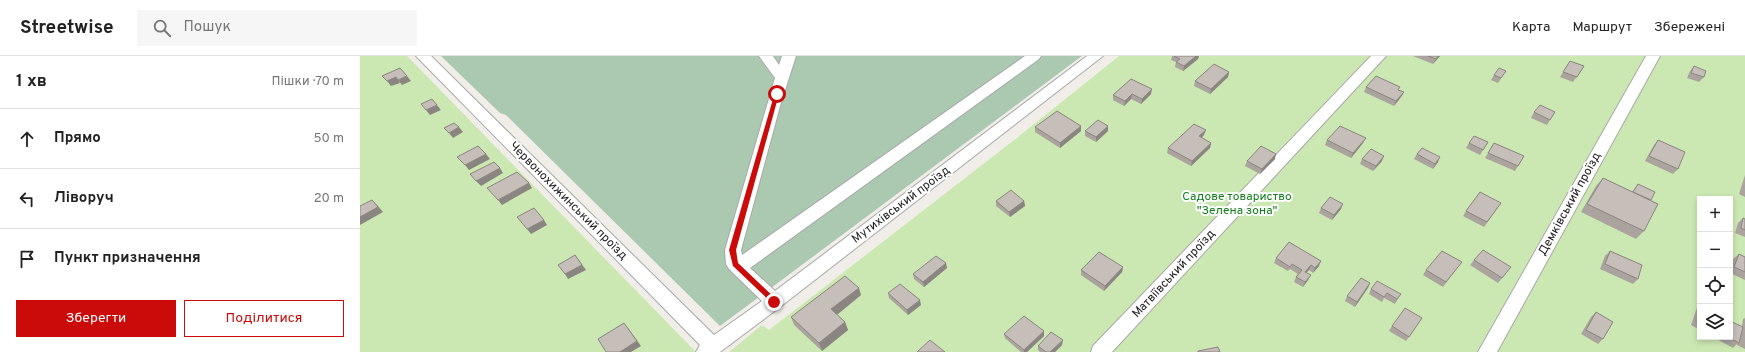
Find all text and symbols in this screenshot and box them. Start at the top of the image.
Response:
search box [137,10,417,46]
text: Streetwise [20,16,113,40]
icon: search [151,17,173,39]
text: Пошук [183,18,231,37]
text: Карта [1512,19,1550,36]
text: Маршрут [1572,19,1632,36]
text: Збережені [1654,19,1725,36]
text: 1 хв [16,71,47,93]
text: Пішки · 70 m [272,74,344,90]
route start [768,85,786,103]
icon: ahead [16,128,38,150]
text: Прямо [54,129,101,148]
text: 50 m [314,131,344,147]
street label: Червонохижинський проїзд [505,138,631,264]
street label: Демківський проїзд [1535,149,1605,259]
street label: Мутихівський проїзд [849,163,953,247]
icon: left [16,188,38,210]
text: Ліворуч [54,189,114,208]
park label: Садове товариство "Зелена зона" [1182,189,1292,219]
text: 20 m [314,191,344,207]
map controls [1697,196,1733,340]
button: + [1697,196,1733,232]
street label: Матвіївський проїзд [1129,226,1219,322]
button: − [1697,232,1733,268]
icon: arrive [16,248,38,270]
text: Пункт призначення [54,249,201,268]
button: locate [1697,268,1733,304]
route end [765,293,783,311]
button: Зберегти [16,300,176,337]
button: Поділитися [184,300,344,337]
button: layers [1697,304,1733,340]

